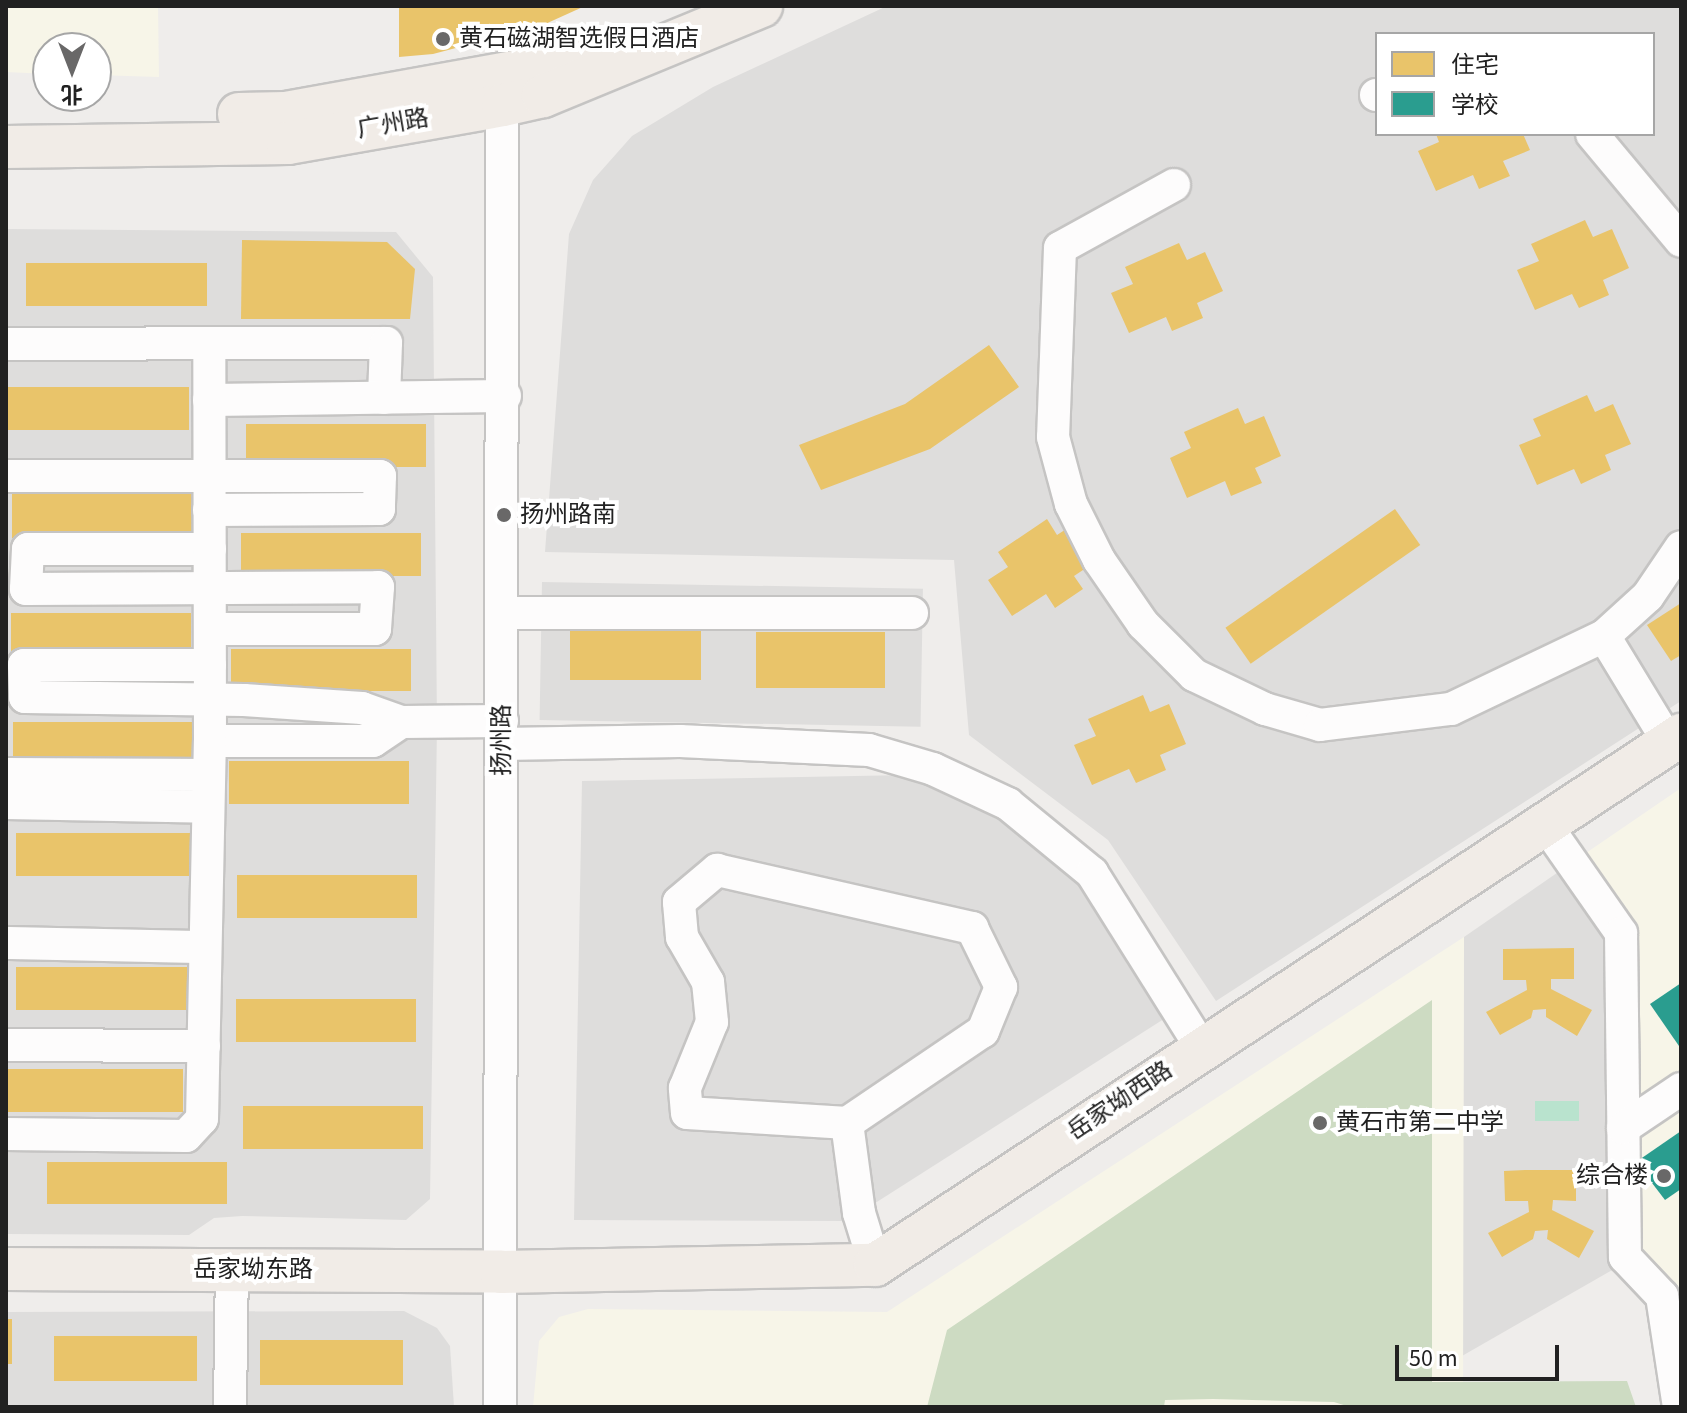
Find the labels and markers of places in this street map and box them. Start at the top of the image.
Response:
place label: 黄石磁湖智选假日酒店 [459,25,699,53]
marker: 黄石磁湖智选假日酒店 [434,30,452,48]
place label: 扬州路南 [520,501,616,529]
marker: 扬州路南 [495,506,513,524]
place label: 黄石市第二中学 [1336,1109,1504,1137]
marker: 黄石市第二中学 [1311,1114,1329,1132]
place label: 综合楼 [1576,1162,1648,1190]
marker: 综合楼 [1655,1167,1673,1185]

